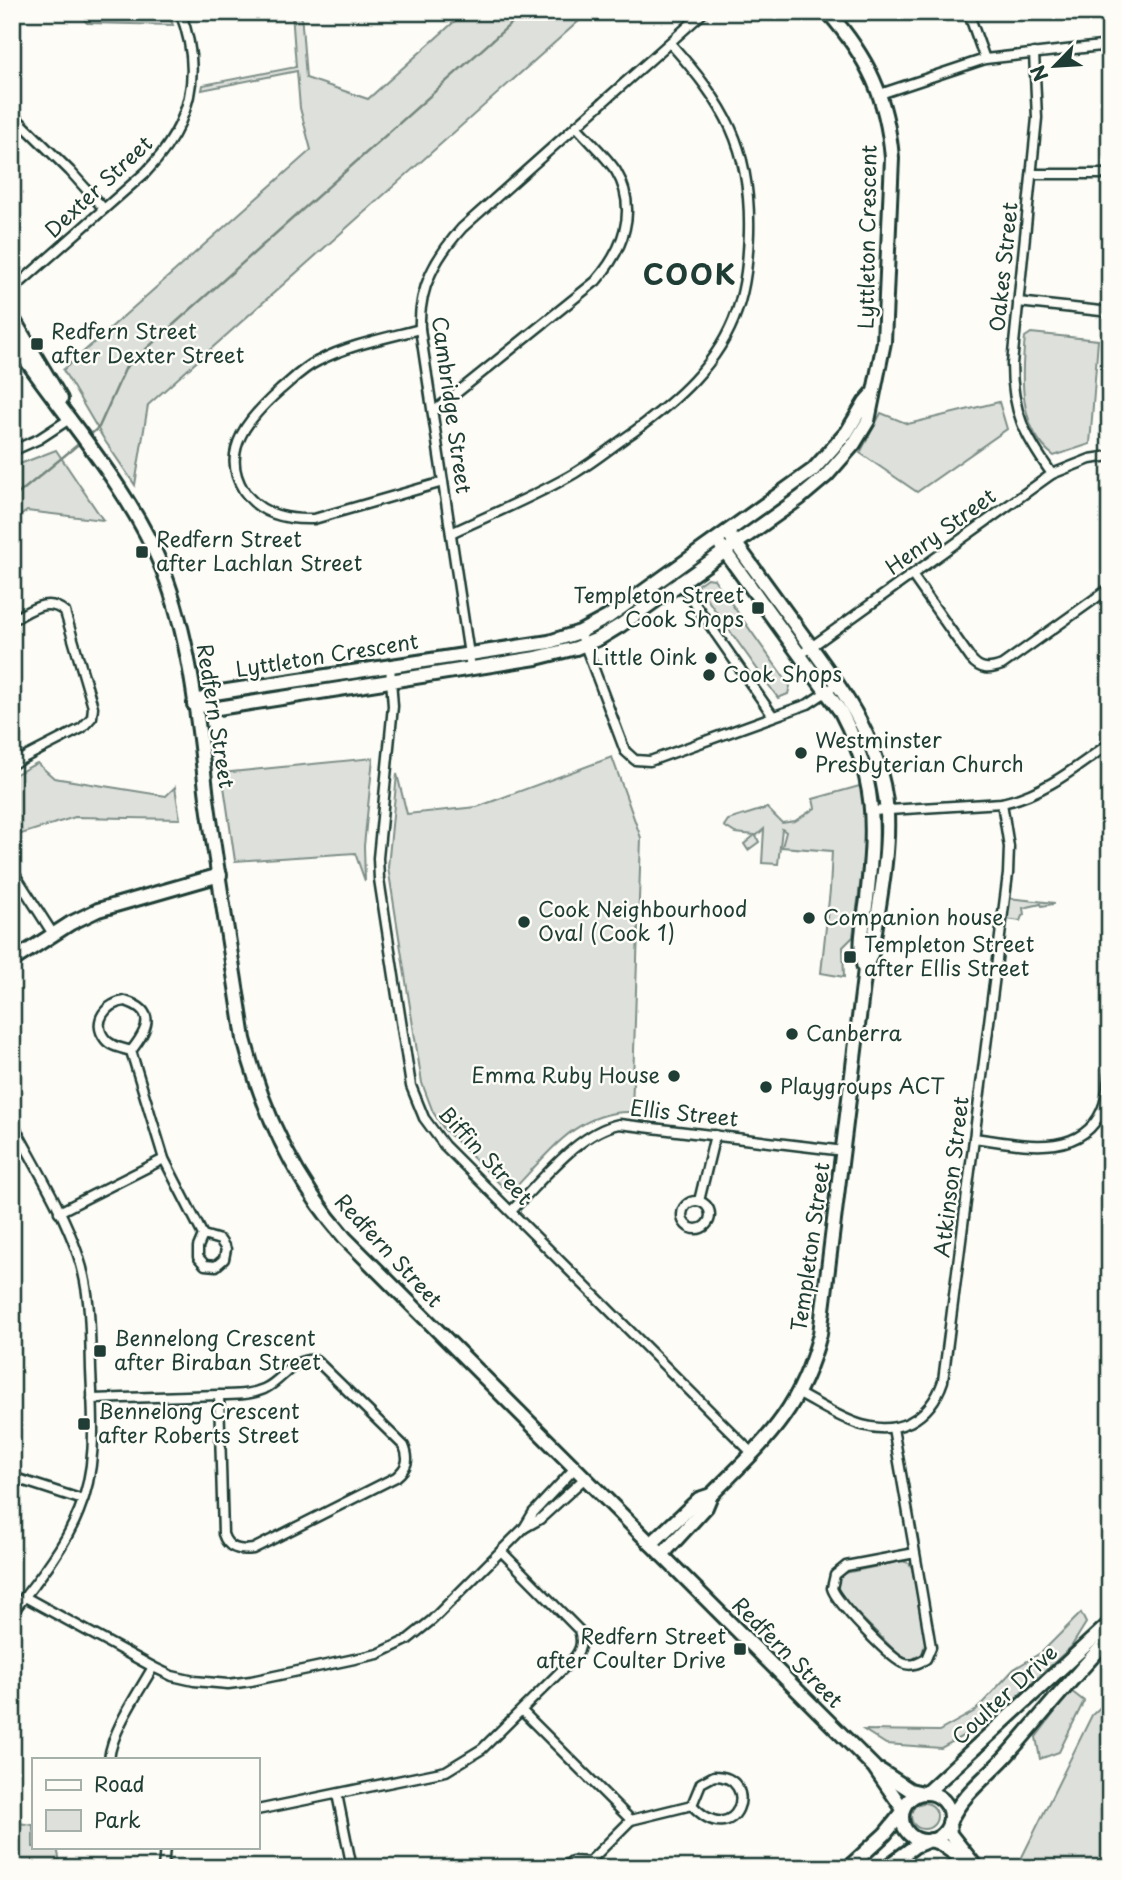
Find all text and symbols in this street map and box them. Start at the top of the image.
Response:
north arrow [1020,32,1090,102]
text: N [1023,61,1055,86]
street label: Dexter Street [37,127,159,244]
street label: Lyttleton Crescent [848,144,884,329]
street label: Oakes Street [979,200,1025,333]
district label: COOK [643,252,737,295]
place label: Redfern Street after Dexter Street [51,314,244,370]
street label: Cambridge Street [425,314,481,495]
marker: Redfern Street after Dexter Street [29,336,45,352]
street label: Henry Street [878,479,1002,582]
place label: Redfern Street after Lachlan Street [156,522,362,578]
marker: Redfern Street after Lachlan Street [134,544,150,560]
place label: Templeton Street Cook Shops [574,578,744,634]
marker: Templeton Street Cook Shops [750,600,766,616]
street label: Lyttleton Crescent [233,624,420,684]
place label: Little Oink [592,640,697,672]
street label: Redfern Street [190,641,244,790]
marker: Little Oink [703,650,719,666]
place label: Cook Shops [723,657,842,689]
marker: Cook Shops [701,667,717,683]
place label: Westminster Presbyterian Church [815,723,1024,779]
marker: Westminster Presbyterian Church [793,745,809,761]
place label: Cook Neighbourhood Oval (Cook 1) [538,892,747,948]
place label: Companion house [823,900,1004,932]
marker: Companion house [801,910,817,926]
marker: Cook Neighbourhood Oval (Cook 1) [516,914,532,930]
place label: Templeton Street after Ellis Street [864,927,1034,983]
marker: Templeton Street after Ellis Street [842,949,858,965]
place label: Canberra [806,1016,902,1048]
marker: Canberra [784,1026,800,1042]
place label: Emma Ruby House [471,1058,660,1090]
marker: Emma Ruby House [666,1068,682,1084]
place label: Playgroups ACT [780,1069,945,1101]
marker: Playgroups ACT [758,1079,774,1095]
street label: Ellis Street [629,1090,740,1134]
street label: Atkinson Street [924,1094,976,1259]
street label: Biffin Street [432,1098,541,1211]
street label: Templeton Street [781,1160,837,1333]
street label: Redfern Street [328,1185,451,1314]
place label: Bennelong Crescent after Biraban Street [114,1321,321,1377]
marker: Bennelong Crescent after Biraban Street [92,1343,108,1359]
place label: Bennelong Crescent after Roberts Street [98,1394,300,1450]
marker: Bennelong Crescent after Roberts Street [76,1416,92,1432]
street label: Redfern Street [726,1589,851,1714]
place label: Redfern Street after Coulter Drive [536,1619,726,1675]
street label: Coulter Drive [943,1636,1064,1751]
marker: Redfern Street after Coulter Drive [732,1641,748,1657]
legend [32,1758,259,1848]
text: Road [94,1767,145,1799]
text: Park [94,1803,141,1835]

